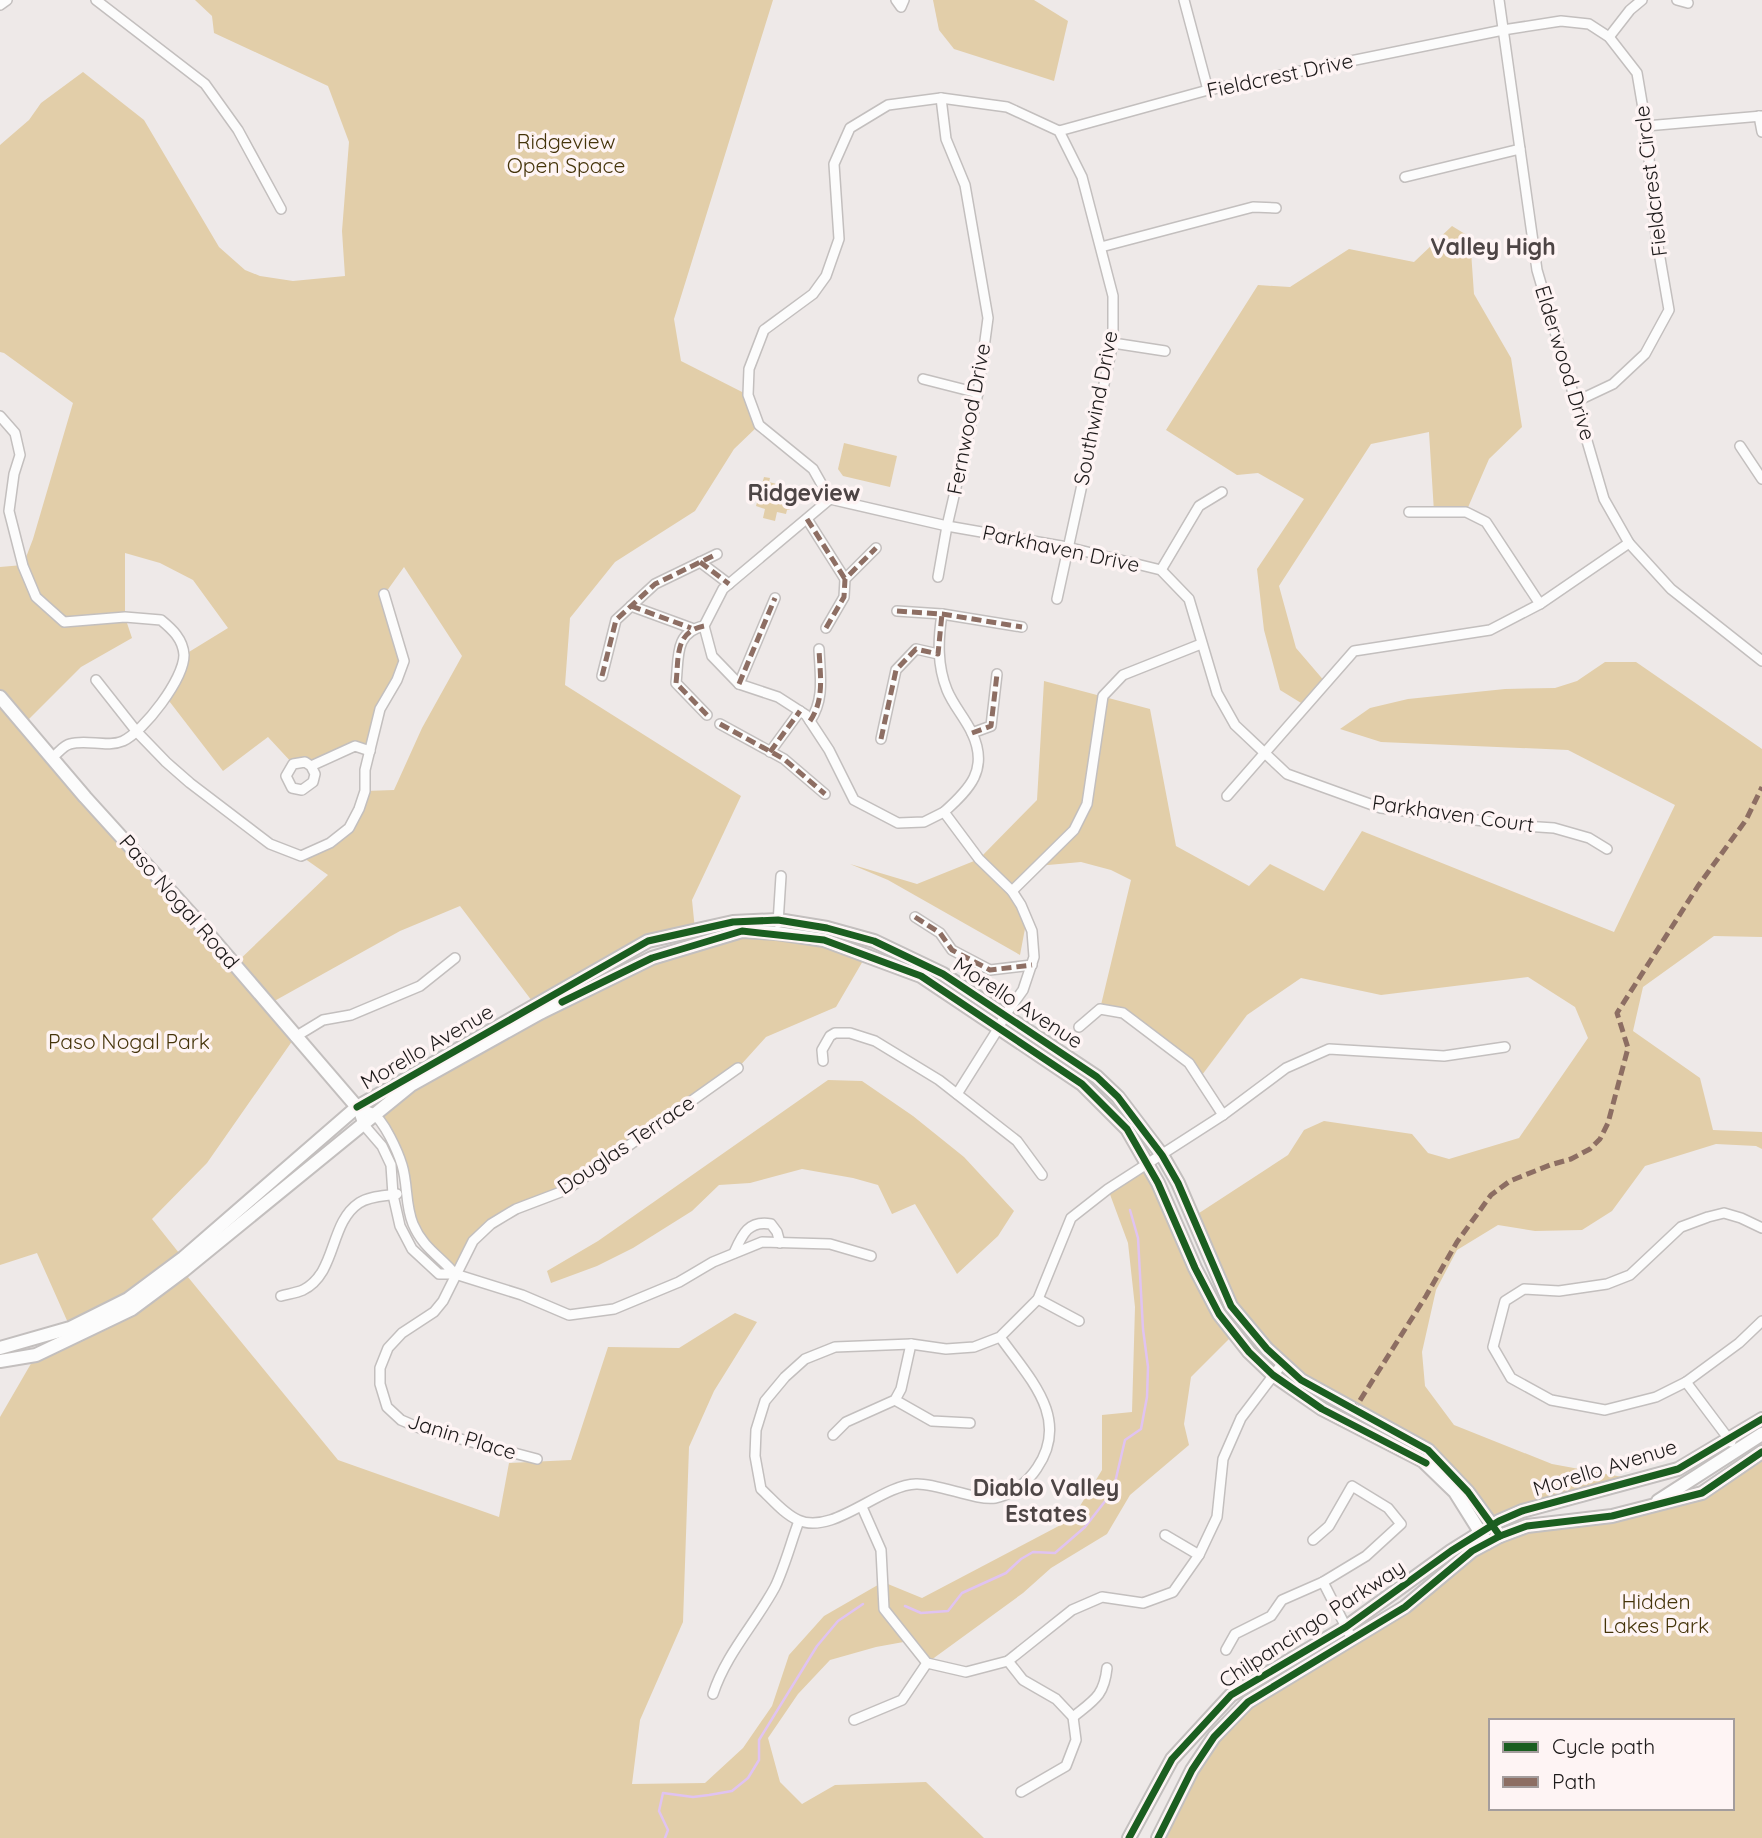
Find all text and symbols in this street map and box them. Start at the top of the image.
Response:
street label: Fieldcrest Drive [1204,47,1355,103]
street label: Fieldcrest Circle [1628,104,1672,258]
park label: Ridgeview Open Space [507,128,625,178]
district label: Valley High [1430,232,1556,261]
street label: Elderwood Drive [1530,282,1602,443]
street label: Southwind Drive [1067,328,1123,487]
street label: Fernwood Drive [941,341,995,497]
district label: Ridgeview [748,478,860,507]
street label: Parkhaven Drive [980,519,1142,577]
street label: Parkhaven Court [1371,789,1536,837]
street label: Paso Nogal Road [114,829,245,974]
street label: Morello Avenue [949,951,1088,1054]
street label: Morello Avenue [355,998,498,1095]
park label: Paso Nogal Park [48,1028,210,1054]
street label: Douglas Terrace [552,1089,699,1200]
street label: Janin Place [405,1407,520,1465]
street label: Morello Avenue [1530,1433,1680,1501]
district label: Diablo Valley Estates [973,1473,1119,1528]
street label: Chilpancingo Parkway [1214,1553,1409,1693]
park label: Hidden Lakes Park [1603,1588,1709,1638]
legend [1489,1719,1734,1810]
text: Cycle path [1552,1733,1655,1759]
text: Path [1552,1768,1596,1794]

